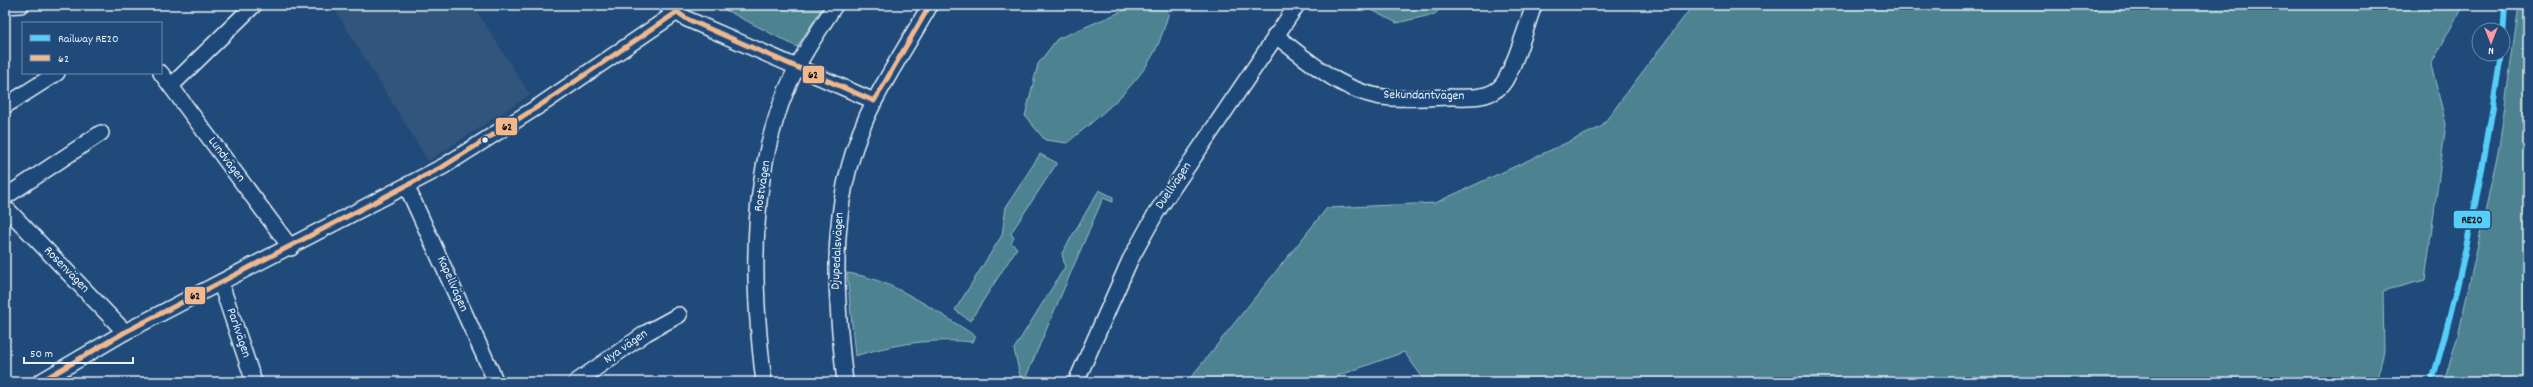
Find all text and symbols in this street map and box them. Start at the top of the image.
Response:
legend [22,22,162,74]
north arrow [2471,22,2511,62]
text: Railway RE20 [58,31,119,48]
text: N [2488,42,2494,58]
text: 62 [58,51,69,68]
line badge: 62 [802,65,825,84]
text: 62 [808,68,818,84]
street label: Sekundantvägen [1383,86,1465,106]
line badge: 62 [495,117,518,136]
text: 62 [502,120,512,136]
street label: Lundvägen [203,133,249,187]
unlabelled marker [480,135,490,145]
street label: Duellvägen [1151,158,1197,214]
street label: Rostvägen [750,159,776,213]
line badge: RE20 [2453,210,2491,229]
street label: Djupedalsvägen [826,212,850,290]
text: RE20 [2461,213,2483,229]
street label: Rosenvägen [39,242,93,298]
street label: Kapellvägen [431,253,473,315]
line badge: 62 [184,286,206,305]
text: 62 [190,289,200,305]
street label: Parkvägen [221,306,255,360]
street label: Nya vägen [600,325,652,369]
scale bar [24,339,133,365]
text: 50 m [30,346,53,363]

